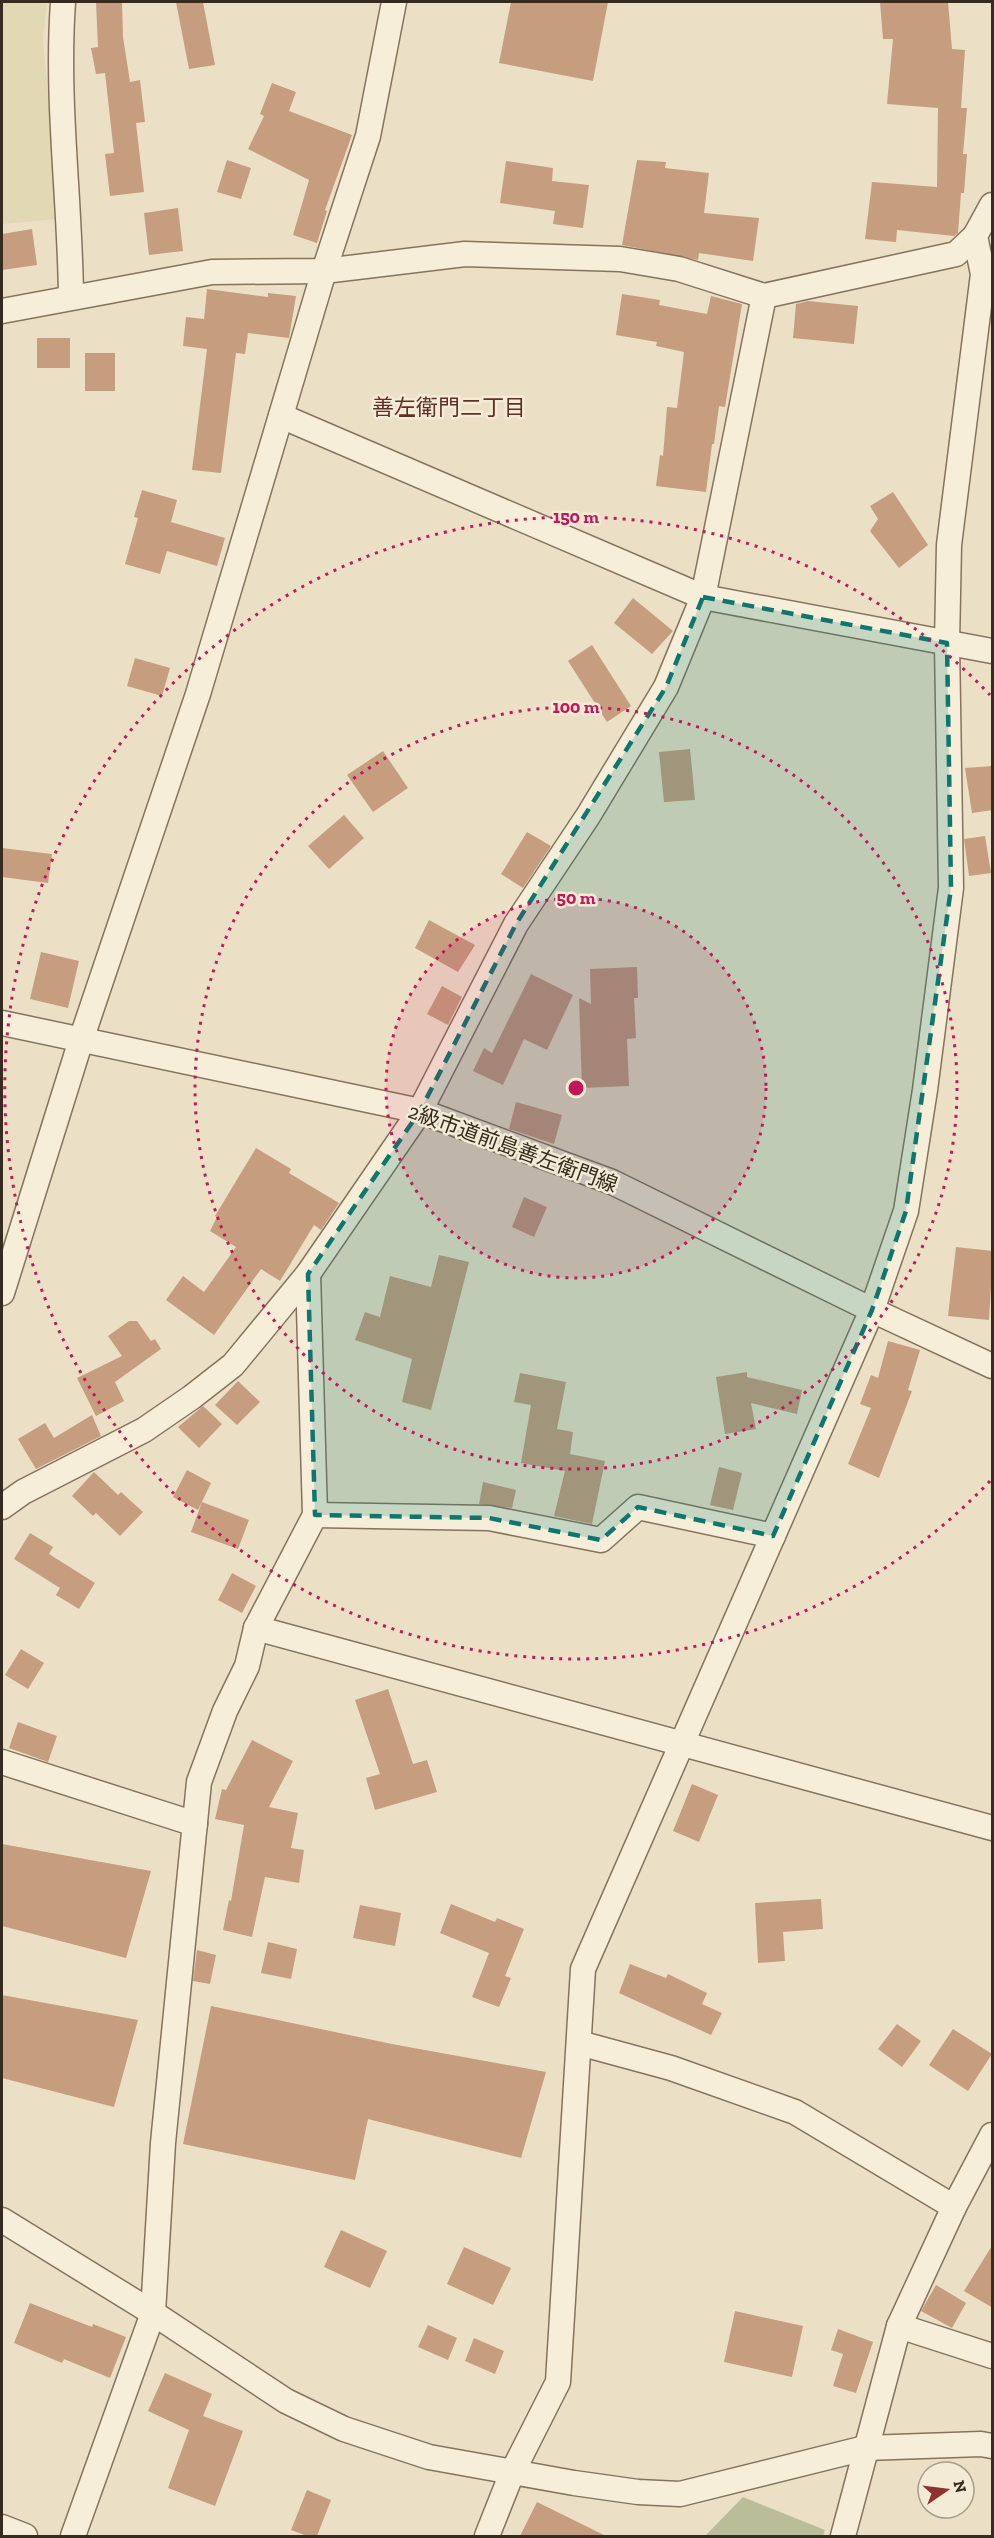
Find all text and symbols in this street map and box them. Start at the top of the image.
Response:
district label: 善左衛門二丁目 [372,394,526,421]
text: 150 m [553,506,599,528]
text: 100 m [552,696,600,718]
text: 50 m [557,887,596,909]
centre of rings [566,1078,586,1098]
street label: 2級市道前島善左衛門線 [405,1098,621,1197]
north arrow [916,2460,976,2520]
text: N [949,2478,971,2495]

